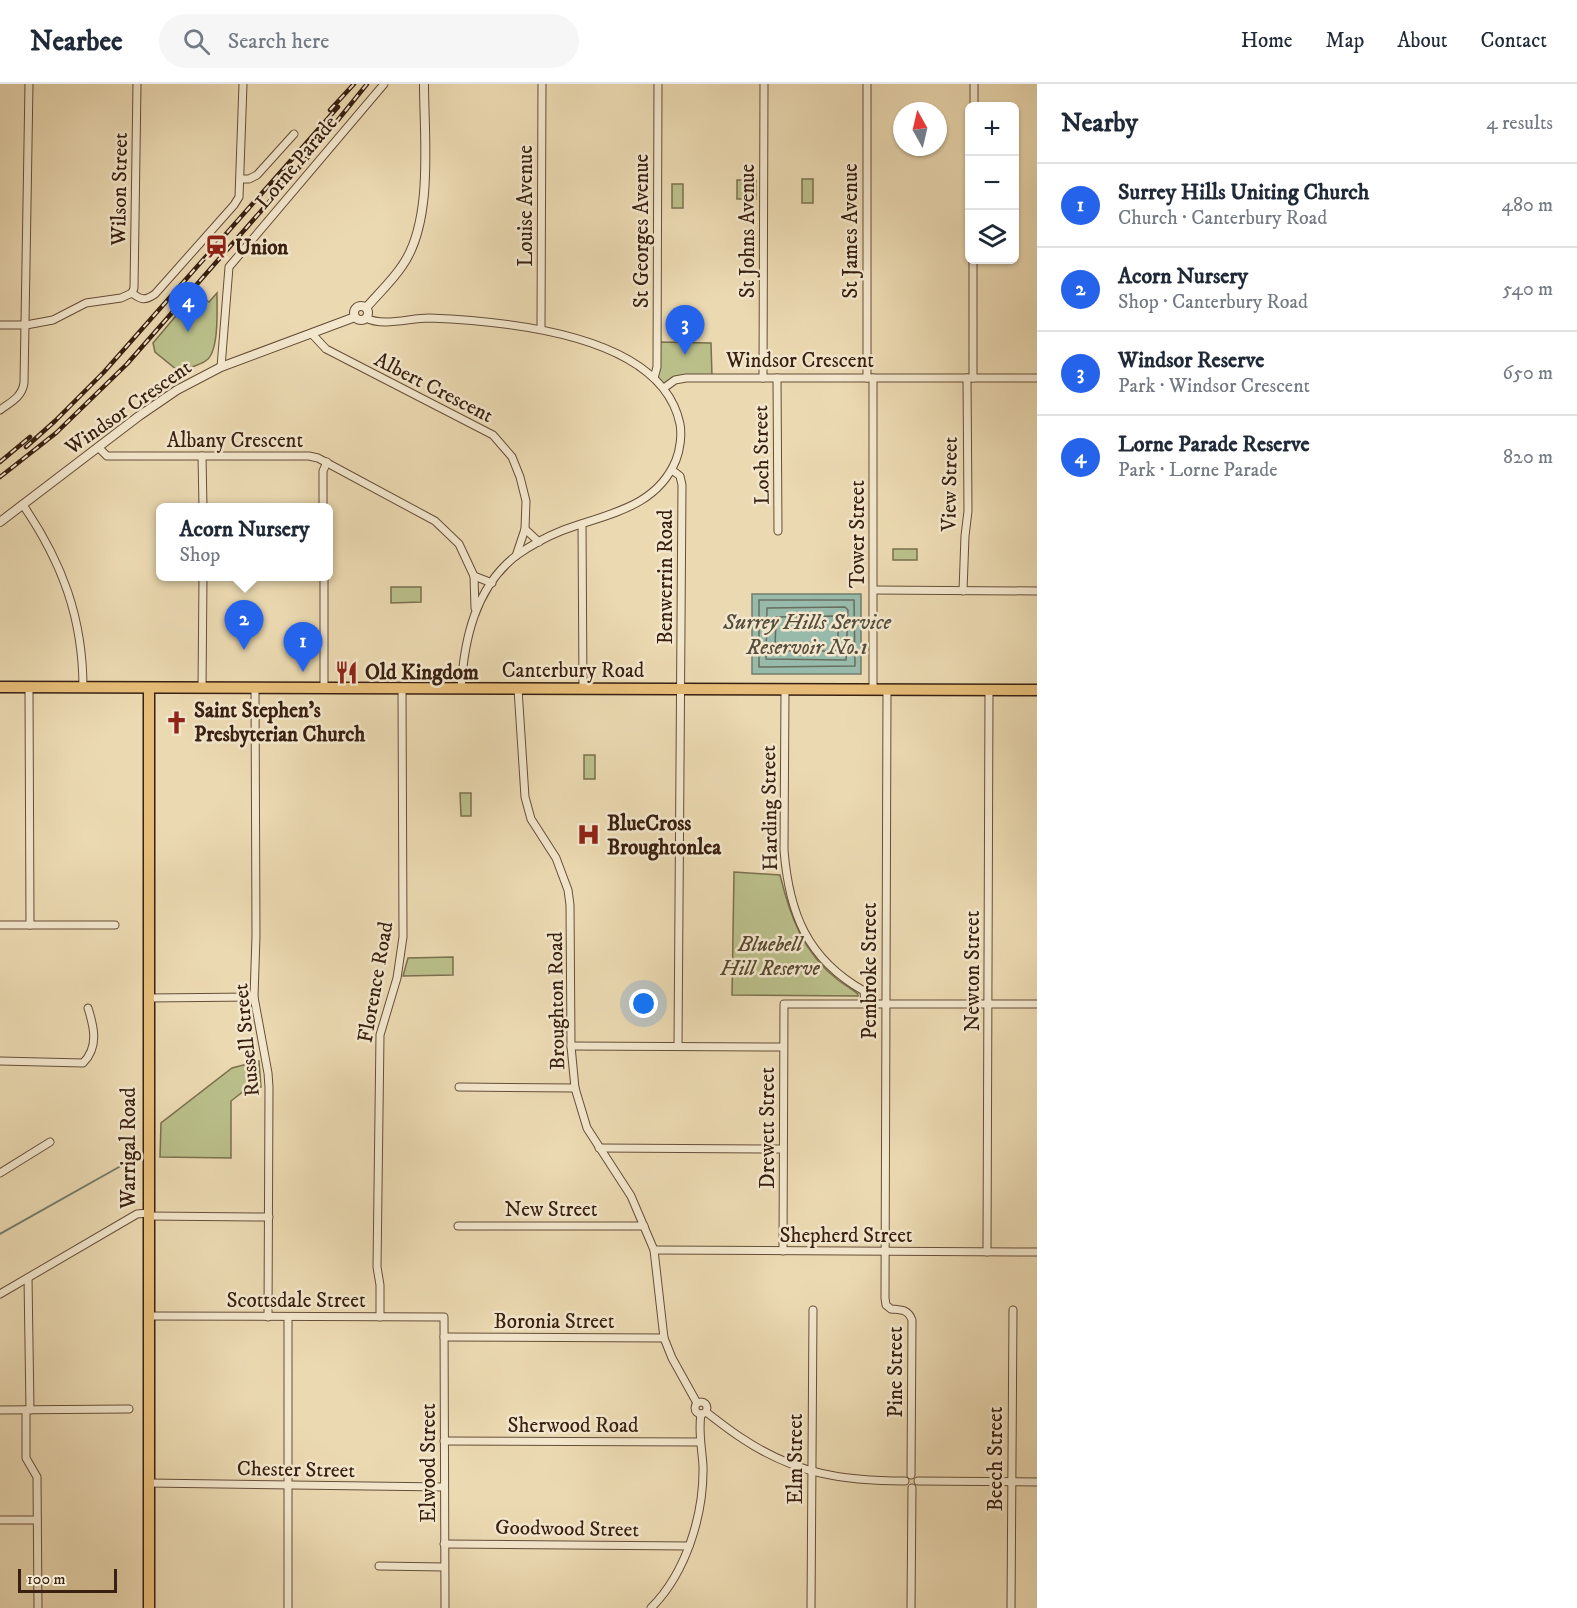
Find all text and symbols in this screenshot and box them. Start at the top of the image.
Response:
search box [159,14,579,68]
text: Nearbee [30,24,123,59]
icon: search [180,25,213,58]
text: Search here [228,28,329,55]
text: Home [1241,28,1293,54]
text: Map [1326,28,1364,54]
text: About [1397,28,1448,54]
text: Contact [1481,28,1547,54]
north arrow [893,102,947,156]
map controls [965,102,1019,264]
button: + [965,102,1019,156]
text: Nearby [1061,107,1138,140]
street label: Lorne Parade [250,110,344,215]
text: 4 results [1486,111,1553,136]
street label: Wilson Street [106,132,134,247]
street label: Louise Avenue [513,145,539,267]
street label: St Georges Avenue [629,153,655,308]
button: − [965,156,1019,210]
street label: St James Avenue [838,163,864,299]
street label: St Johns Avenue [735,164,761,298]
text: Surrey Hills Uniting Church [1118,179,1369,206]
text: 1 [1077,193,1084,218]
text: 480 m [1501,193,1553,218]
text: Church · Canterbury Road [1118,206,1327,231]
button: layers [965,210,1019,264]
station icon: Union [204,234,230,260]
place label: Union [235,235,289,261]
text: Acorn Nursery [1118,263,1248,290]
text: 2 [1076,277,1085,302]
text: 540 m [1503,277,1553,302]
pin: 4 [168,282,207,332]
text: Shop · Canterbury Road [1118,290,1308,315]
pin: 3 [666,306,704,355]
street label: Albert Crescent [370,347,498,429]
text: Windsor Reserve [1118,347,1264,374]
street label: Windsor Crescent [725,348,874,374]
street label: Windsor Crescent [60,355,197,462]
text: 3 [1077,361,1084,386]
text: 650 m [1503,361,1553,386]
text: Park · Windsor Crescent [1118,374,1310,399]
street label: Loch Street [748,405,776,505]
street label: Albany Crescent [167,428,303,454]
text: Lorne Parade Reserve [1118,431,1310,458]
street label: View Street [936,436,964,533]
text: 4 [1075,445,1086,470]
text: 820 m [1503,445,1553,470]
text: Park · Lorne Parade [1118,458,1278,483]
street label: Tower Street [845,480,871,588]
popup [156,503,333,581]
street label: Benwerrin Road [653,509,679,644]
text: Acorn Nursery [180,516,309,543]
text: Shop [180,543,220,568]
pin: 2 [224,600,264,650]
water label: Surrey Hills Service Reservoir No.1 [722,609,892,661]
pin: 1 [284,622,322,672]
street label: Canterbury Road [502,658,645,684]
restaurant icon: Old Kingdom [334,659,360,685]
place label: Old Kingdom [365,660,479,686]
place label: Saint Stephen's Presbyterian Church [194,698,366,748]
church icon: Saint Stephen's Presbyterian Church [163,709,189,735]
street label: Harding Street [756,745,784,871]
place label: BlueCross Broughtonlea [607,811,722,861]
hospital icon: BlueCross Broughtonlea [576,822,602,848]
street label: Pembroke Street [857,902,883,1040]
street label: Newton Street [960,910,986,1032]
street label: Florence Road [353,919,400,1045]
street label: Broughton Road [543,931,571,1070]
park label: Bluebell Hill Reserve [719,932,821,982]
street label: Russell Street [228,982,266,1098]
your location [629,989,658,1018]
street label: Drewett Street [755,1067,781,1189]
street label: Warrigal Road [116,1087,142,1210]
street label: New Street [504,1197,598,1223]
street label: Shepherd Street [779,1223,913,1249]
street label: Scottsdale Street [226,1288,366,1314]
street label: Boronia Street [494,1309,615,1335]
street label: Pine Street [883,1326,909,1418]
street label: Elwood Street [416,1403,442,1523]
street label: Beech Street [983,1406,1009,1511]
street label: Sherwood Road [508,1413,639,1439]
street label: Elm Street [783,1413,809,1505]
street label: Chester Street [237,1456,355,1484]
street label: Goodwood Street [495,1515,639,1543]
scale bar [18,1566,117,1594]
text: 100 m [27,1569,66,1589]

